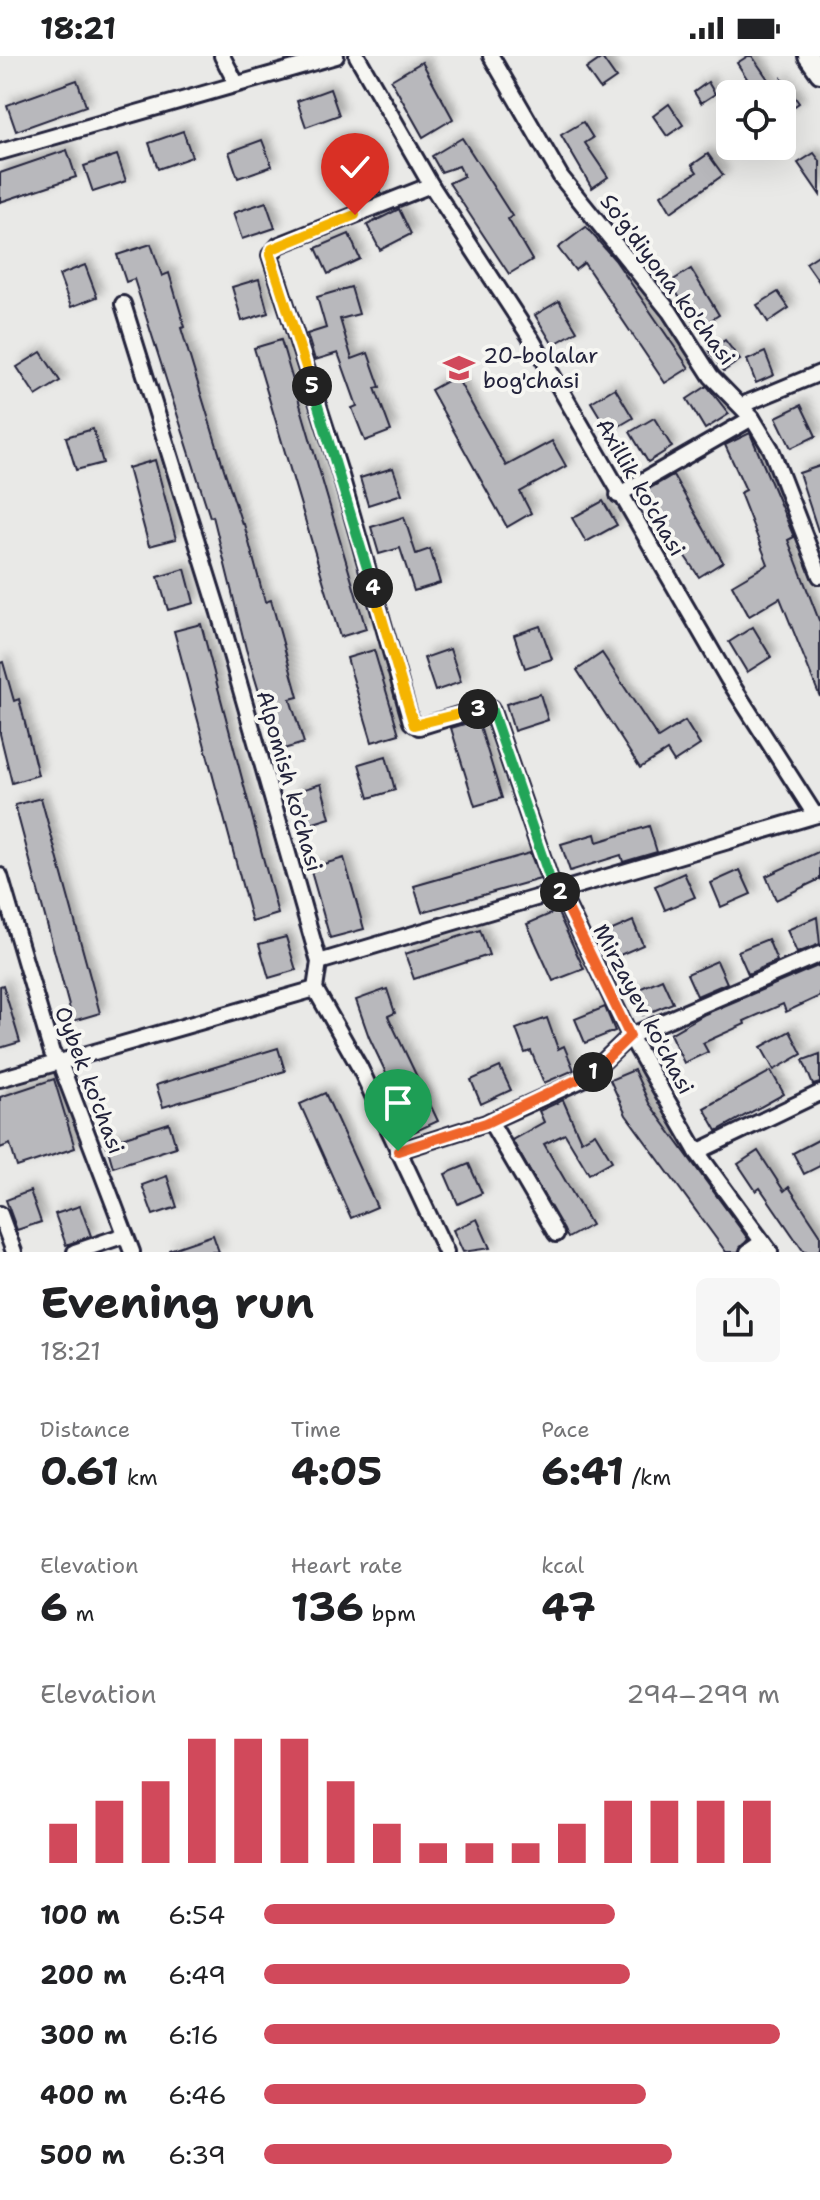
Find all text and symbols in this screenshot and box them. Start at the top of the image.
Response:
text: 18:21 [40,8,116,49]
map controls [716,80,796,160]
button: locate [716,80,796,160]
pin [321,133,389,215]
icon: check [333,145,377,189]
street label: So'g'diyona ko'chasi [594,188,742,371]
place label: 20-bolalar bog'chasi [483,341,598,395]
school or university icon: 20-bolalar bog'chasi [442,351,476,385]
pin: 5 [292,366,332,406]
text: 5 [305,371,319,400]
street label: Axillik ko'chasi [589,413,692,562]
pin: 4 [353,568,393,608]
text: 4 [365,573,381,602]
street label: Alpomish ko'chasi [250,687,329,875]
pin: 3 [458,689,498,729]
text: 3 [470,694,486,723]
pin: 2 [540,872,580,912]
text: 2 [552,877,568,906]
street label: Mirzayev ko'chasi [586,919,701,1099]
street label: Oybek ko'chasi [48,1002,131,1158]
pin: 1 [573,1052,613,1092]
text: 1 [588,1057,598,1086]
pin [364,1069,432,1151]
icon: arrive [376,1081,420,1125]
text: Evening run [40,1273,314,1332]
button: share [696,1278,780,1362]
text: 18:21 [40,1333,101,1368]
text: Distance [40,1415,130,1444]
text: Time [291,1415,341,1444]
text: Pace [541,1415,590,1444]
text: 0.61 [40,1444,119,1498]
text: 4:05 [291,1444,382,1498]
text: 6:41 [541,1444,624,1498]
text: km [119,1463,158,1492]
text: /km [624,1463,671,1492]
text: Elevation [40,1551,138,1580]
text: Heart rate [291,1551,403,1580]
text: kcal [541,1551,584,1580]
text: 6 [40,1580,68,1634]
text: 136 [291,1580,364,1634]
text: 47 [541,1580,596,1634]
text: m [68,1599,94,1628]
text: bpm [364,1599,416,1628]
text: Elevation [40,1676,156,1711]
text: 294–299 m [626,1676,780,1711]
text: 100 m [40,1897,120,1932]
text: 6:54 [168,1897,225,1932]
text: 200 m [40,1957,127,1992]
text: 6:49 [168,1957,226,1992]
text: 300 m [40,2017,127,2052]
text: 6:16 [168,2017,219,2052]
text: 400 m [40,2077,127,2112]
text: 6:46 [168,2077,227,2112]
text: 500 m [40,2137,125,2172]
text: 6:39 [168,2137,226,2172]

